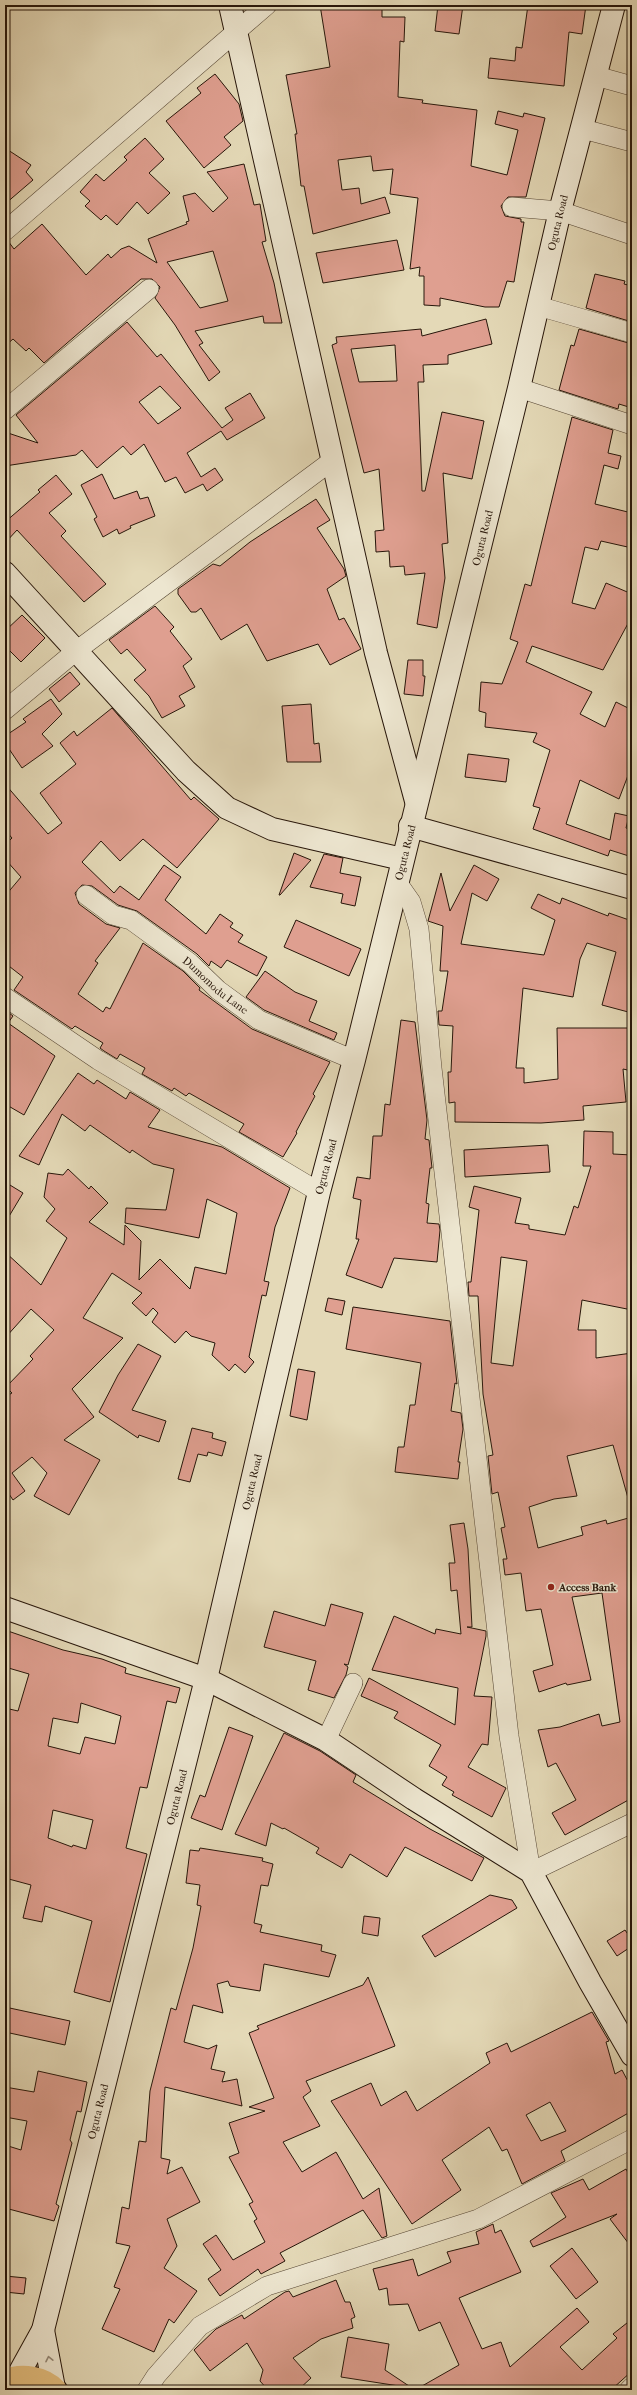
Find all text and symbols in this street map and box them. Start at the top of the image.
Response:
street label: Oguta Road [545,193,571,252]
street label: Oguta Road [470,508,496,567]
street label: Oguta Road [392,822,419,882]
street label: Dumomodu Lane [180,954,251,1017]
street label: Oguta Road [313,1137,340,1196]
street label: Oguta Road [239,1452,265,1511]
place label: Access Bank [558,1581,616,1594]
marker: Access Bank [546,1582,556,1592]
street label: Oguta Road [164,1767,190,1826]
street label: Oguta Road [85,2081,112,2141]
one-way arrow [45,2356,53,2362]

